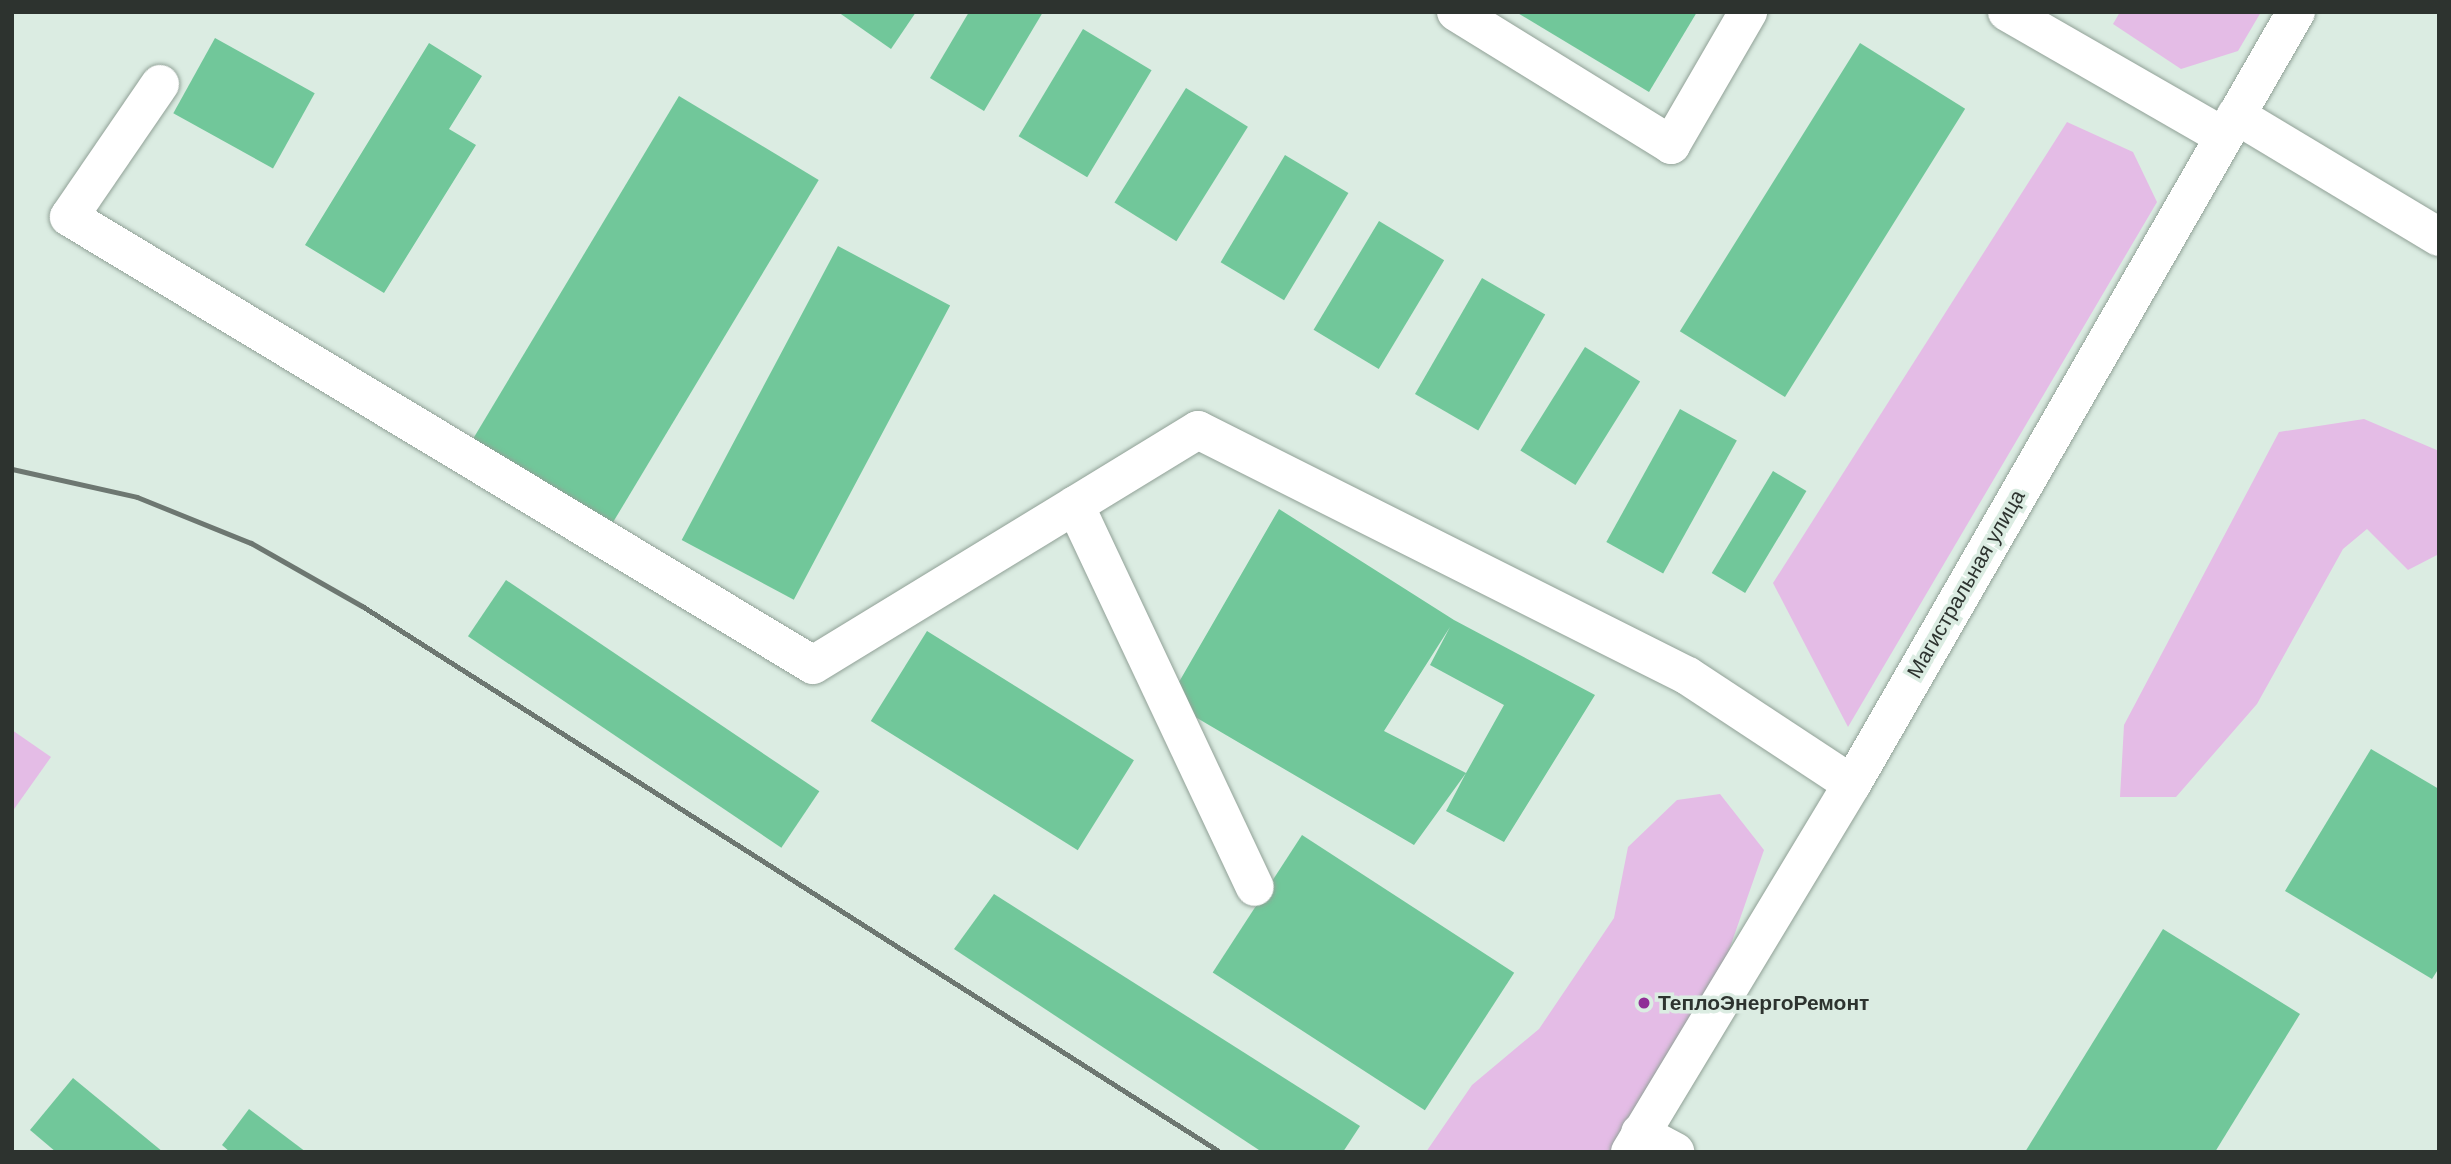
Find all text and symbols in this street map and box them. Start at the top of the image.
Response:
street label: Магистральная улица [1902,485,2030,683]
place label: ТеплоЭнергоРемонт [1658,990,1869,1016]
marker: ТеплоЭнергоРемонт [1636,995,1652,1011]

